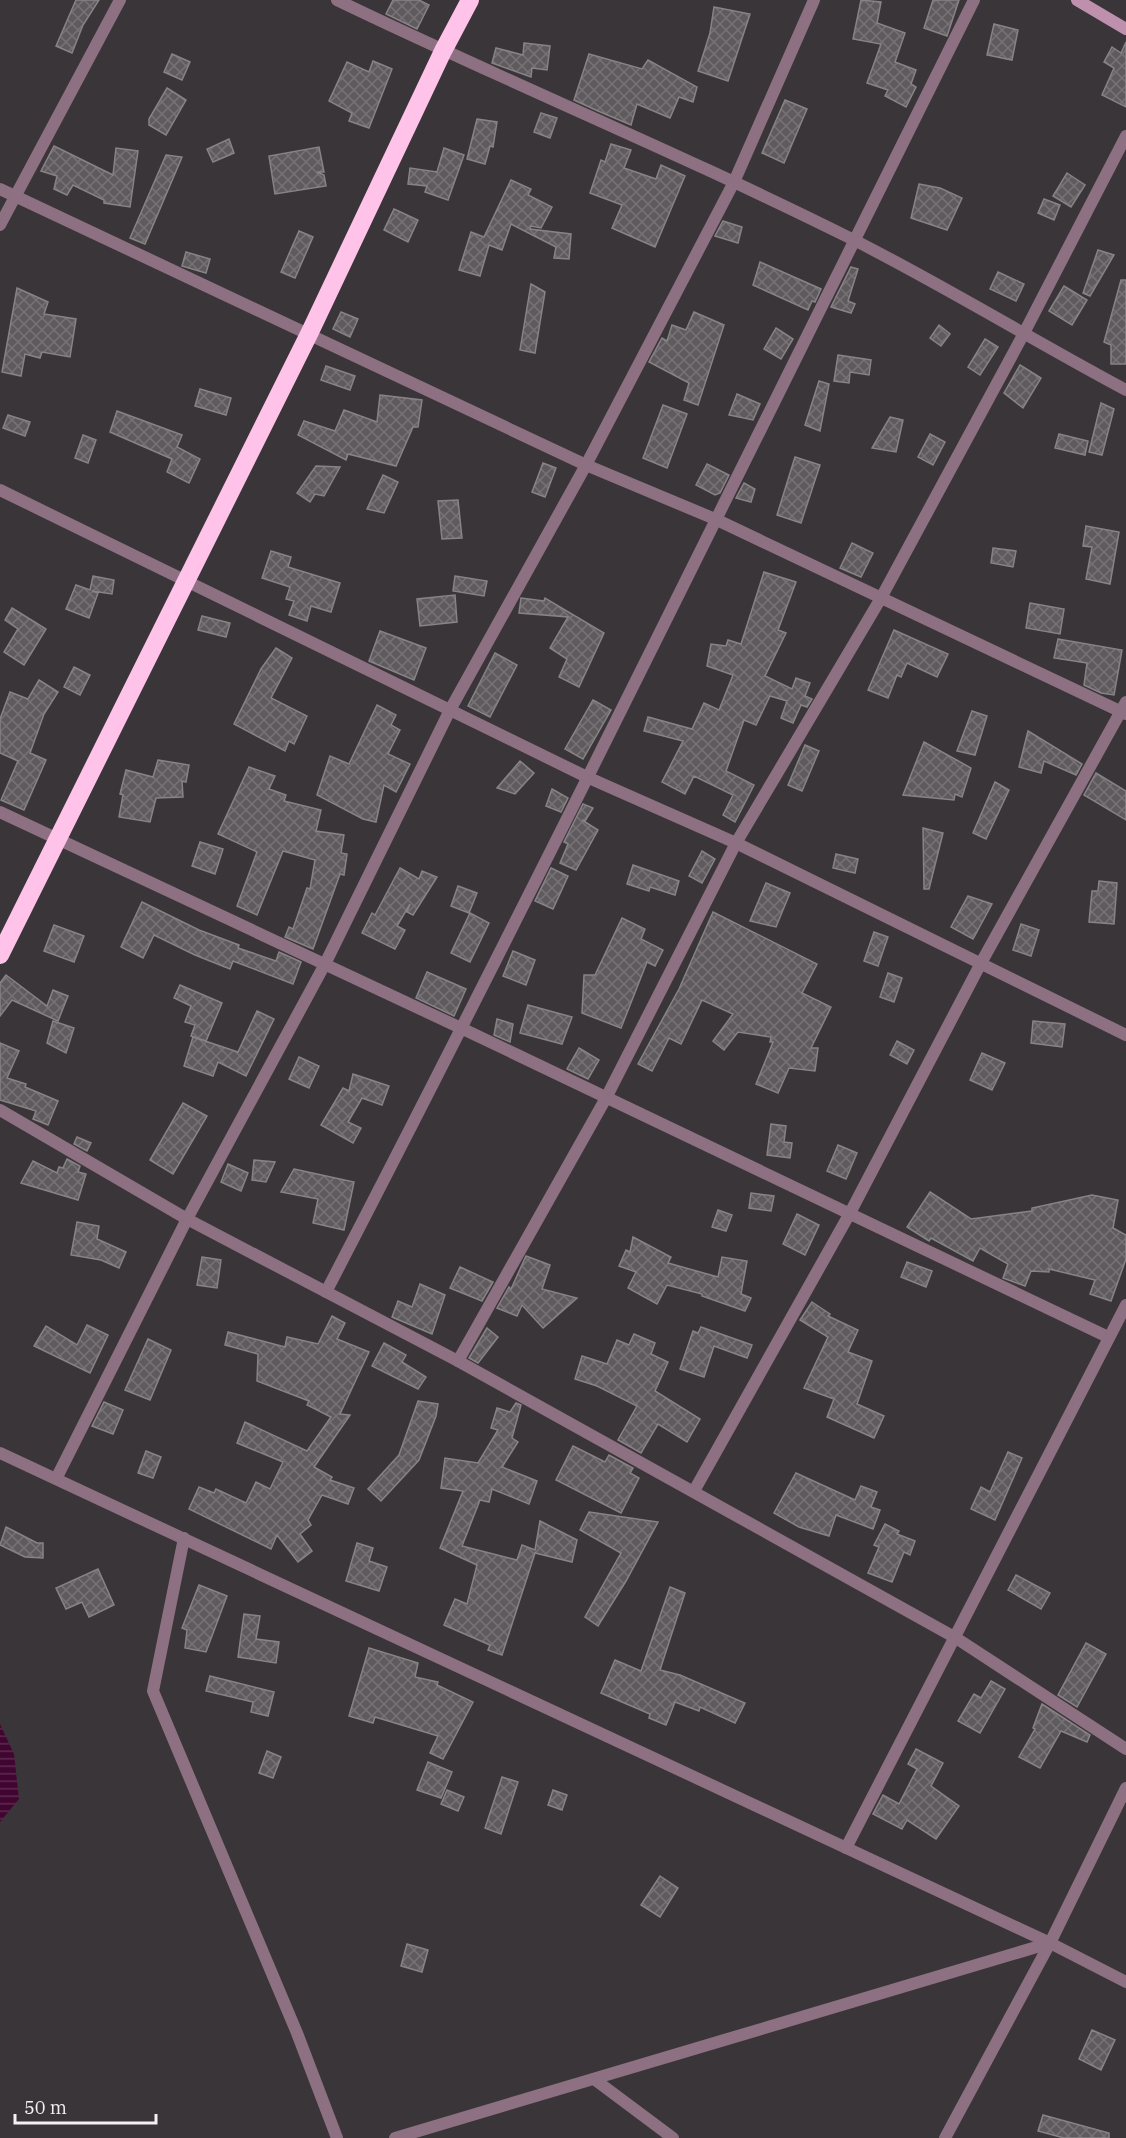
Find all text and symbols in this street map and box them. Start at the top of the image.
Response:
scale bar [15,2087,156,2125]
text: 50 m [24,2096,67,2119]

